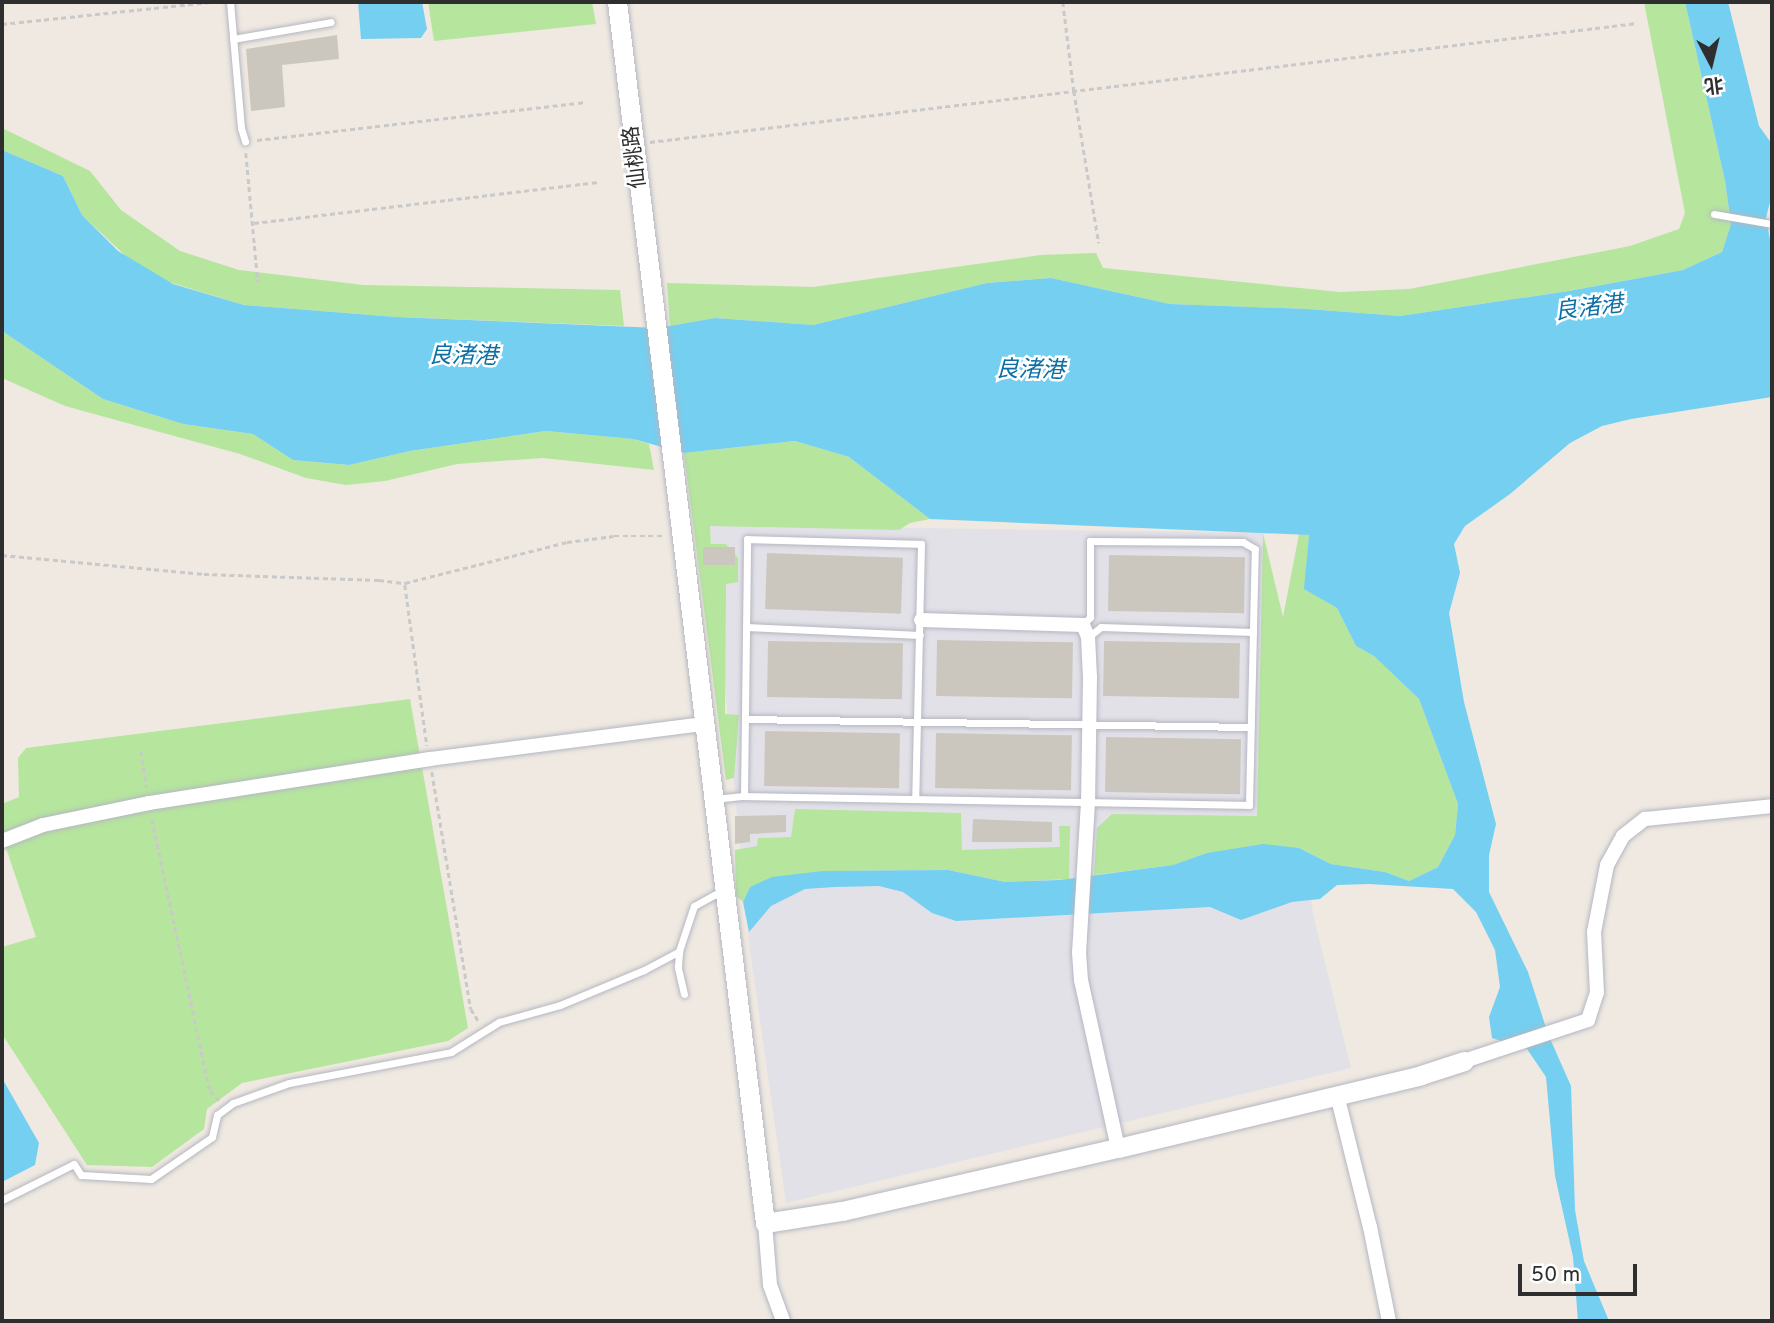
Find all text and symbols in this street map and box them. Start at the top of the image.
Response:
north arrow [1676,28,1746,98]
text: 北 [1703,71,1724,97]
street label: 仙桃路 [620,124,652,190]
water label: 良渚港 [1553,292,1625,328]
water label: 良渚港 [428,344,498,372]
water label: 良渚港 [995,358,1065,386]
scale bar [1522,1250,1641,1294]
text: 50 m [1531,1262,1580,1289]

